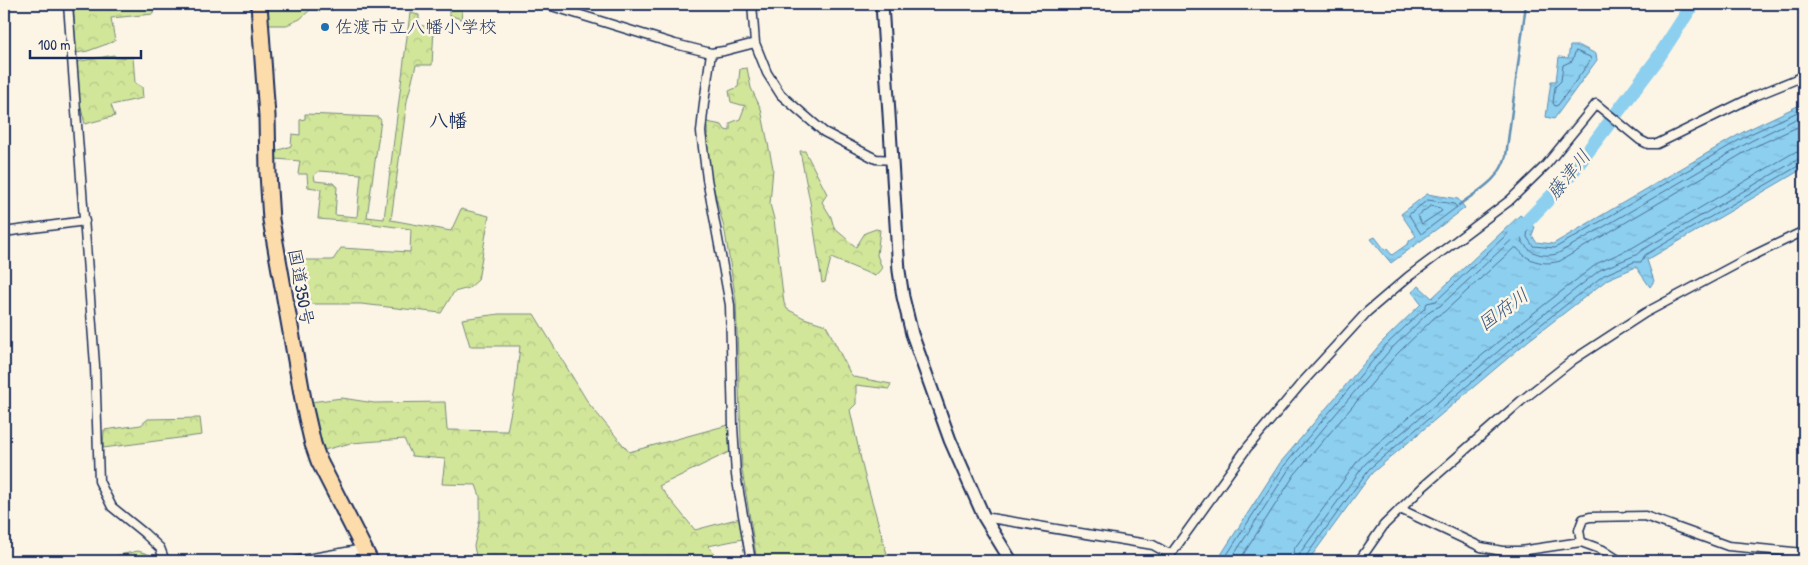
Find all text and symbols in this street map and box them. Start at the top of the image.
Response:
place label: 佐渡市立八幡小学校 [335,14,497,39]
marker: 佐渡市立八幡小学校 [319,21,331,33]
scale bar [30,28,141,60]
text: 100 m [38,34,71,55]
district label: 八幡 [429,107,467,133]
water label: 藤津川 [1540,144,1596,204]
street label: 国道350号 [282,246,321,327]
water label: 国府川 [1472,282,1534,336]

